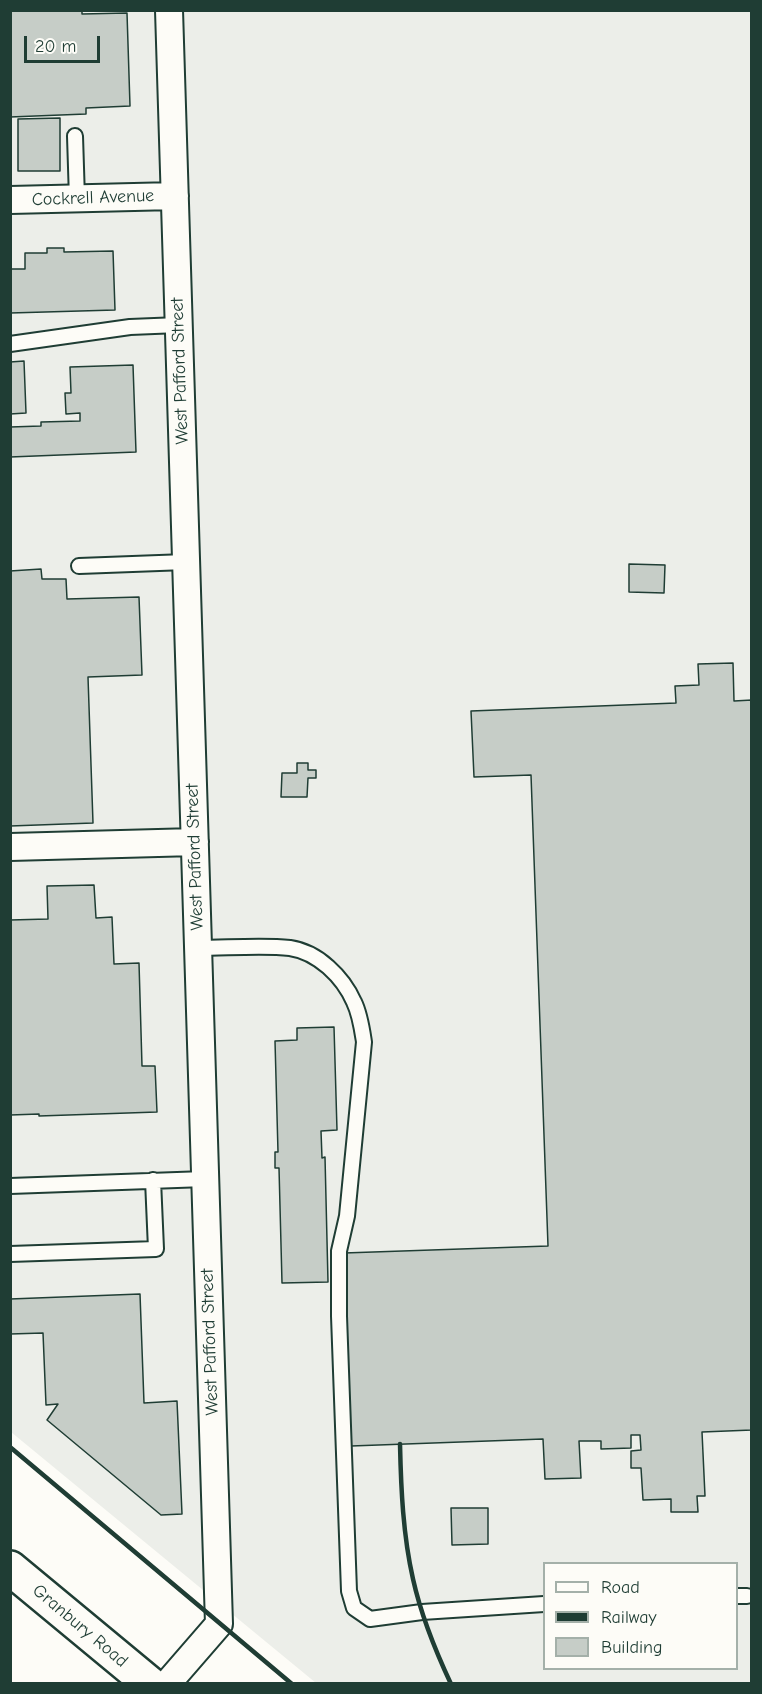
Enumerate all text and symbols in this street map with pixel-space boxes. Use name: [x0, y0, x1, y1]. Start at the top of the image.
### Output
scale bar: [27, 24, 104, 62]
text: 20 m: [35, 36, 76, 57]
street label: Cockrell Avenue: [31, 185, 155, 211]
street label: West Pafford Street: [167, 297, 193, 445]
street label: West Pafford Street: [182, 783, 208, 931]
street label: West Pafford Street: [197, 1268, 223, 1416]
legend: [543, 1562, 738, 1670]
text: Road: [601, 1577, 640, 1598]
street label: Granbury Road: [28, 1580, 132, 1672]
text: Railway: [601, 1607, 657, 1628]
text: Building: [601, 1637, 663, 1658]

